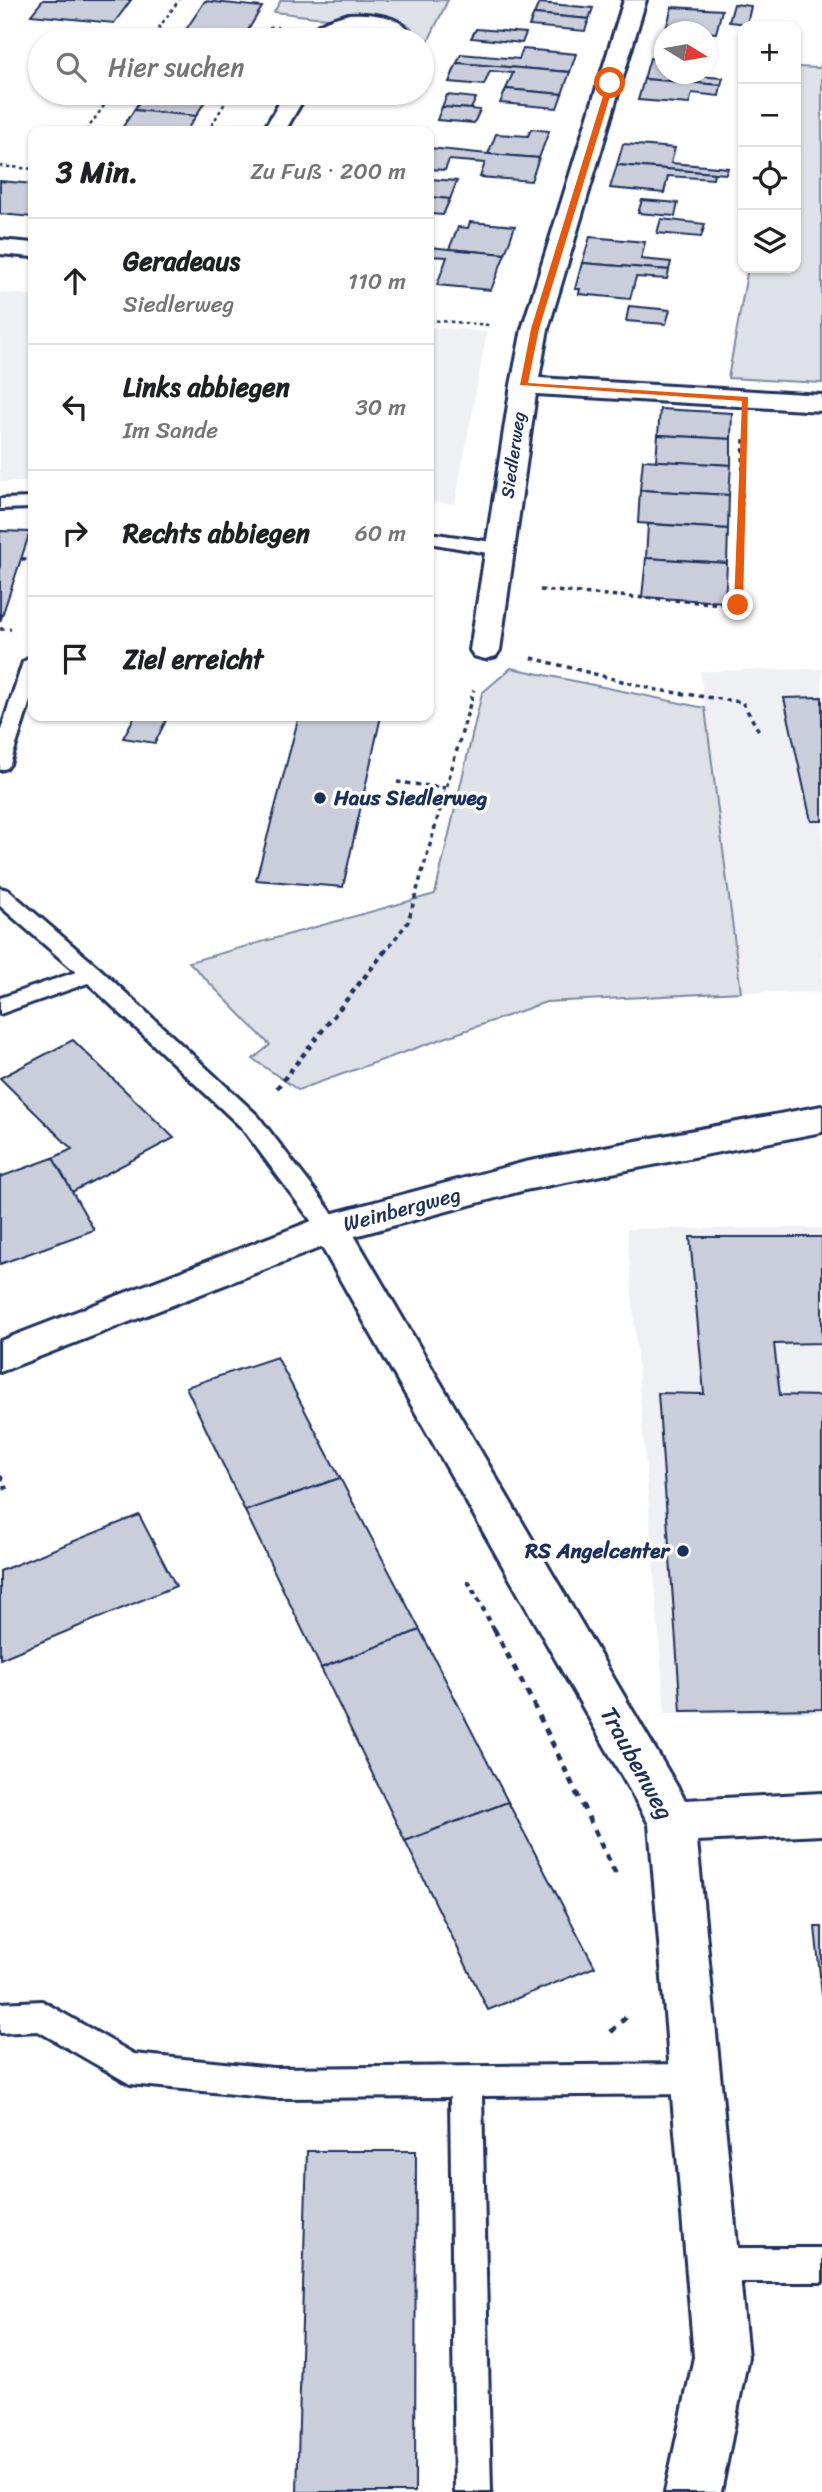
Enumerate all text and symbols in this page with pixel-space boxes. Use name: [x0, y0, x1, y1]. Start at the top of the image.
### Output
north arrow: [654, 21, 717, 84]
map controls: [738, 21, 801, 273]
button: +: [738, 21, 801, 84]
search box: [28, 28, 434, 105]
text: Hier suchen: [108, 44, 244, 90]
icon: search: [52, 48, 90, 86]
route start: [594, 67, 625, 98]
button: −: [738, 84, 801, 147]
text: 3 Min.: [56, 145, 138, 199]
button: locate: [738, 147, 801, 210]
text: Zu Fuß · 200 m: [250, 151, 406, 192]
button: layers: [738, 210, 801, 273]
text: Geradeaus: [123, 238, 240, 284]
text: 110 m: [348, 261, 406, 302]
icon: ahead: [56, 262, 94, 300]
text: Siedlerweg: [123, 284, 234, 325]
text: Links abbiegen: [123, 364, 290, 410]
text: 30 m: [355, 387, 406, 428]
icon: left: [56, 388, 94, 426]
text: Im Sande: [123, 410, 218, 451]
street label: Siedlerweg: [491, 410, 535, 500]
text: Rechts abbiegen: [123, 510, 310, 556]
text: 60 m: [355, 513, 406, 554]
icon: right: [56, 514, 94, 552]
route end: [722, 589, 753, 620]
text: Ziel erreicht: [123, 636, 263, 682]
icon: arrive: [56, 640, 94, 678]
place label: Haus Siedlerweg: [333, 779, 488, 817]
marker: Haus Siedlerweg: [312, 790, 328, 806]
street label: Weinbergweg: [339, 1175, 465, 1243]
place label: RS Angelcenter: [524, 1532, 671, 1570]
marker: RS Angelcenter: [675, 1543, 691, 1559]
street label: Traubenweg: [588, 1698, 686, 1828]

